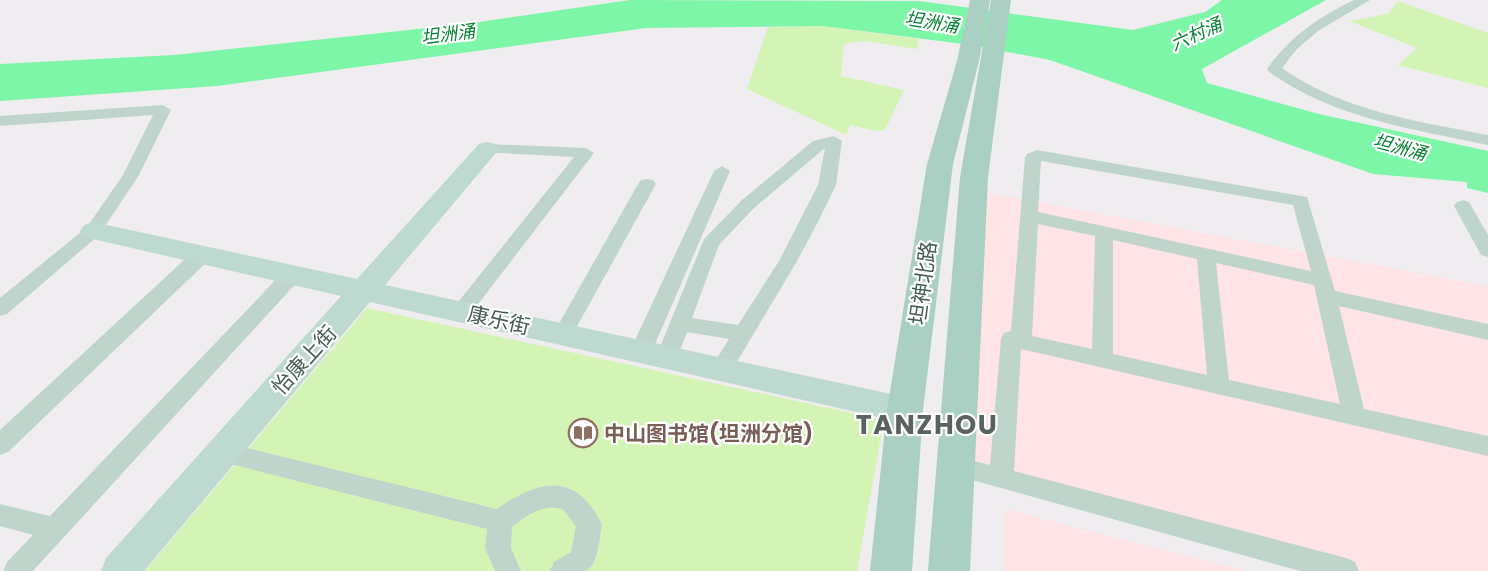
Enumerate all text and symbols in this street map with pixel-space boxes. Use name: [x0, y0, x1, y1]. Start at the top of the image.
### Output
water label: 坦洲涌: [903, 5, 963, 39]
water label: 六村涌: [1166, 11, 1228, 56]
water label: 坦洲涌: [420, 18, 478, 50]
water label: 坦洲涌: [1371, 128, 1431, 167]
street label: 坦神北路: [903, 239, 943, 327]
street label: 康乐街: [465, 299, 533, 341]
street label: 怡康上街: [265, 319, 343, 401]
district label: TANZHOU: [856, 406, 998, 443]
library icon: 中山图书馆(坦洲分馆): [567, 417, 599, 449]
place label: 中山图书馆(坦洲分馆): [604, 419, 813, 448]

